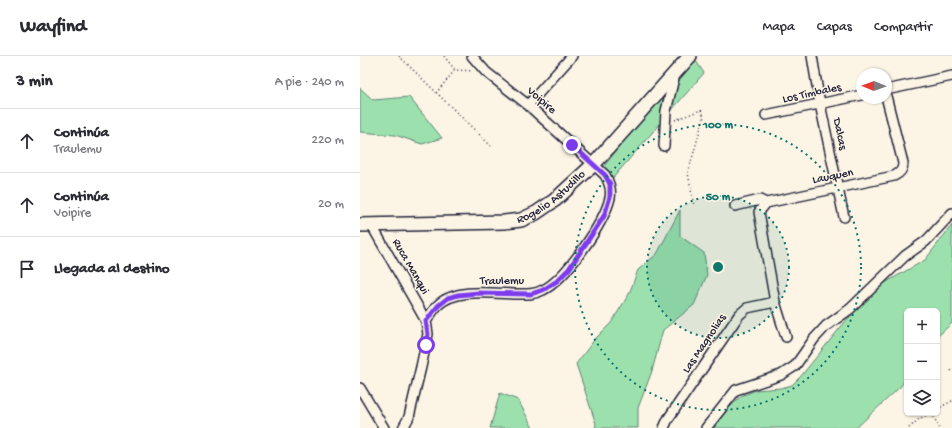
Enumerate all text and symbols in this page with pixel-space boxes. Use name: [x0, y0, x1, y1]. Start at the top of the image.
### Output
text: Wayfind: [20, 16, 86, 39]
text: Mapa: [763, 19, 795, 36]
text: Capas: [817, 19, 852, 36]
text: Compartir: [874, 19, 932, 36]
north arrow: [856, 68, 892, 104]
text: 3 min: [16, 72, 53, 92]
text: A pie · 240 m: [275, 75, 344, 90]
street label: Los Timbales: [781, 81, 843, 107]
street label: Voipire: [523, 84, 559, 118]
street label: Dalcas: [829, 116, 849, 152]
text: 100 m: [702, 119, 733, 133]
text: Continúa: [54, 124, 109, 142]
icon: ahead: [16, 130, 38, 152]
text: 220 m: [312, 133, 344, 148]
route end: [563, 136, 581, 154]
text: Traulemu: [54, 142, 102, 157]
street label: Lauquen: [811, 166, 855, 188]
street label: Rogelio Astudillo: [516, 168, 589, 227]
text: Continúa: [54, 188, 109, 206]
text: 50 m: [706, 191, 731, 205]
icon: ahead: [16, 194, 38, 216]
text: 20 m: [318, 197, 344, 212]
text: Voipire: [54, 206, 91, 221]
street label: Ruca Manqui: [389, 237, 432, 298]
icon: arrive: [16, 258, 38, 280]
text: Llegada al destino: [54, 260, 170, 278]
centre of rings: [711, 260, 725, 274]
street label: Traulemu: [479, 275, 524, 289]
map controls: [904, 308, 940, 416]
button: +: [904, 308, 940, 344]
street label: Las Magnolias: [680, 311, 730, 376]
route start: [417, 336, 435, 354]
button: −: [904, 344, 940, 380]
button: layers: [904, 380, 940, 416]

